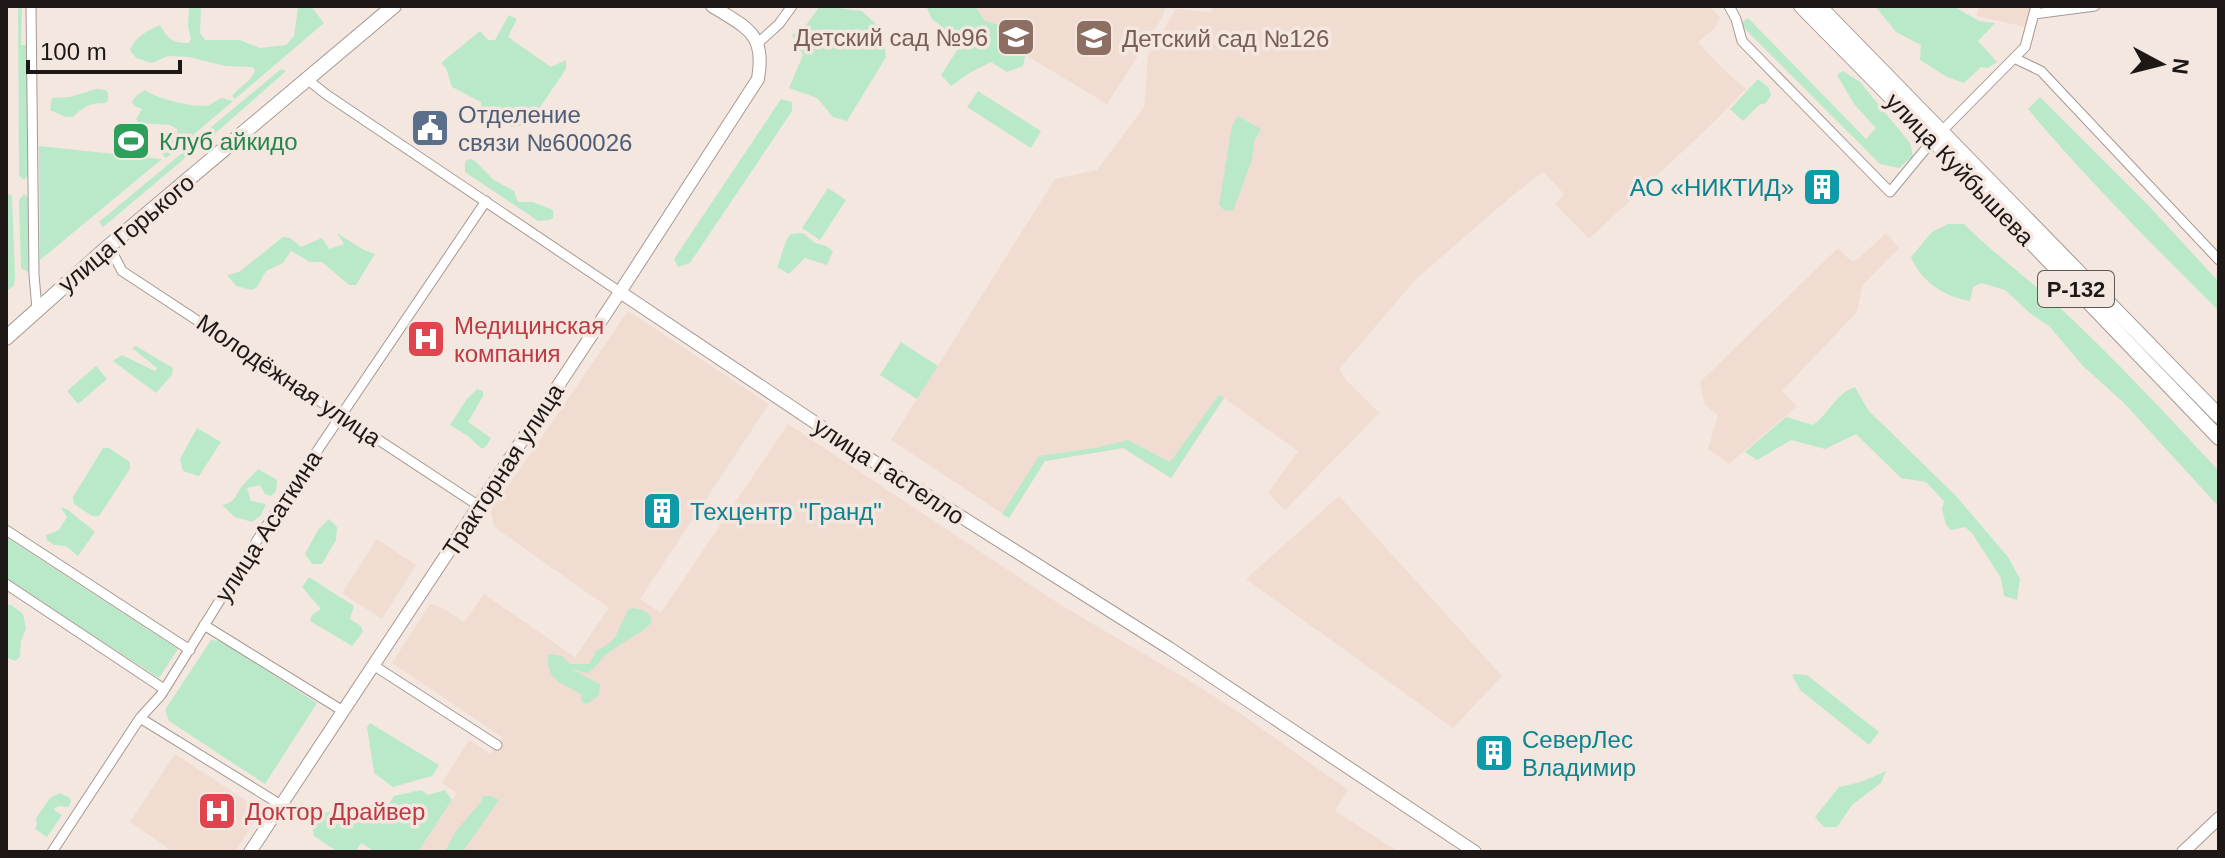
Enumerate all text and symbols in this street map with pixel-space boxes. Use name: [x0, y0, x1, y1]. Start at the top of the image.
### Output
school or university icon: Детский сад №96: [995, 16, 1037, 58]
school or university icon: Детский сад №126: [1073, 17, 1115, 59]
scale bar: [28, 24, 180, 74]
place label: Детский сад №96: [794, 24, 988, 51]
north arrow: [2121, 24, 2201, 104]
place label: Детский сад №126: [1122, 25, 1329, 52]
text: 100 m: [40, 38, 107, 65]
text: N: [2167, 57, 2194, 76]
street label: улица Куйбышева: [1880, 87, 2040, 251]
place label: Отделение связи №600026: [458, 101, 632, 156]
public building icon: Отделение связи №600026: [409, 107, 451, 149]
sports icon: Клуб айкидо: [110, 120, 152, 162]
place label: Клуб айкидо: [159, 128, 298, 155]
building icon: АО «НИКТИД»: [1801, 166, 1843, 208]
street label: улица Горького: [53, 168, 199, 298]
place label: АО «НИКТИД»: [1630, 174, 1794, 201]
road number: Р-132: [2038, 271, 2114, 307]
street label: Молодёжная улица: [192, 308, 387, 452]
place label: Медицинская компания: [454, 312, 604, 367]
hospital icon: Медицинская компания: [405, 318, 447, 360]
street label: Тракторная улица: [437, 378, 569, 561]
street label: улица Гастелло: [808, 412, 970, 530]
street label: улица Асаткина: [209, 445, 327, 607]
building icon: Техцентр "Гранд": [641, 490, 683, 532]
place label: Техцентр "Гранд": [690, 498, 882, 525]
place label: СеверЛес Владимир: [1522, 726, 1636, 781]
building icon: СеверЛес Владимир: [1473, 732, 1515, 774]
hospital icon: Доктор Драйвер: [196, 790, 238, 832]
place label: Доктор Драйвер: [245, 798, 425, 825]

